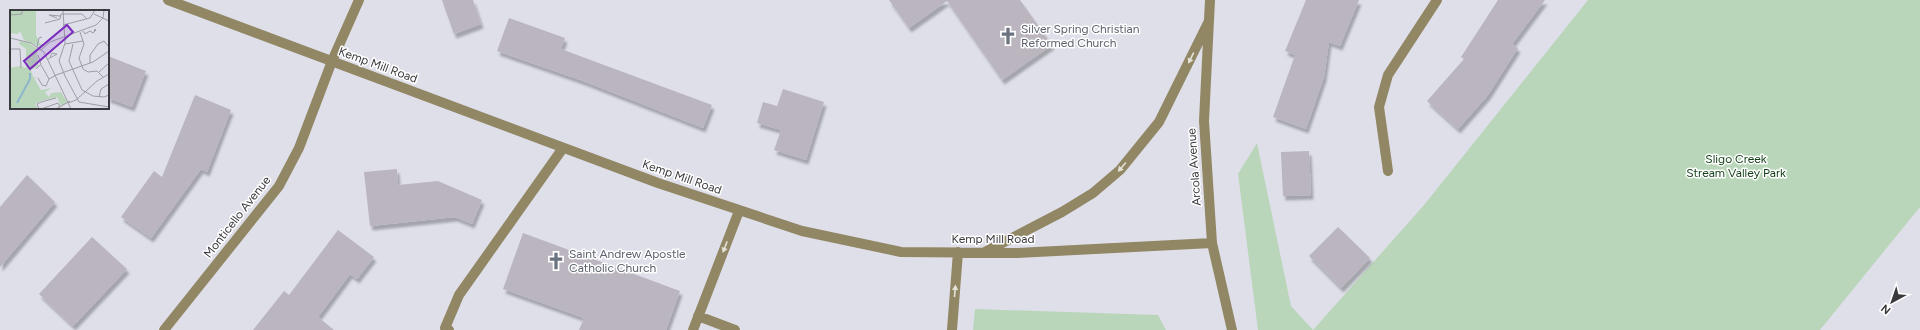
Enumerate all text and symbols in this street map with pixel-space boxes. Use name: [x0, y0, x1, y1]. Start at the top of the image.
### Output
inset map: [10, 10, 109, 109]
place label: Silver Spring Christian Reformed Church: [1021, 22, 1140, 50]
church icon: Silver Spring Christian Reformed Church: [998, 26, 1018, 46]
street label: Kemp Mill Road: [337, 44, 419, 86]
one-way arrow: [1188, 52, 1194, 64]
street label: Arcola Avenue: [1184, 127, 1204, 206]
park label: Sligo Creek Stream Valley Park: [1686, 152, 1786, 180]
street label: Kemp Mill Road: [641, 157, 723, 197]
one-way arrow: [1117, 162, 1127, 172]
street label: Monticello Avenue: [201, 173, 274, 261]
street label: Kemp Mill Road: [952, 232, 1034, 246]
one-way arrow: [722, 241, 728, 253]
place label: Saint Andrew Apostle Catholic Church: [569, 247, 686, 275]
church icon: Saint Andrew Apostle Catholic Church: [546, 251, 566, 271]
north arrow: [1872, 282, 1912, 322]
one-way arrow: [951, 285, 958, 297]
text: N: [1878, 302, 1893, 317]

